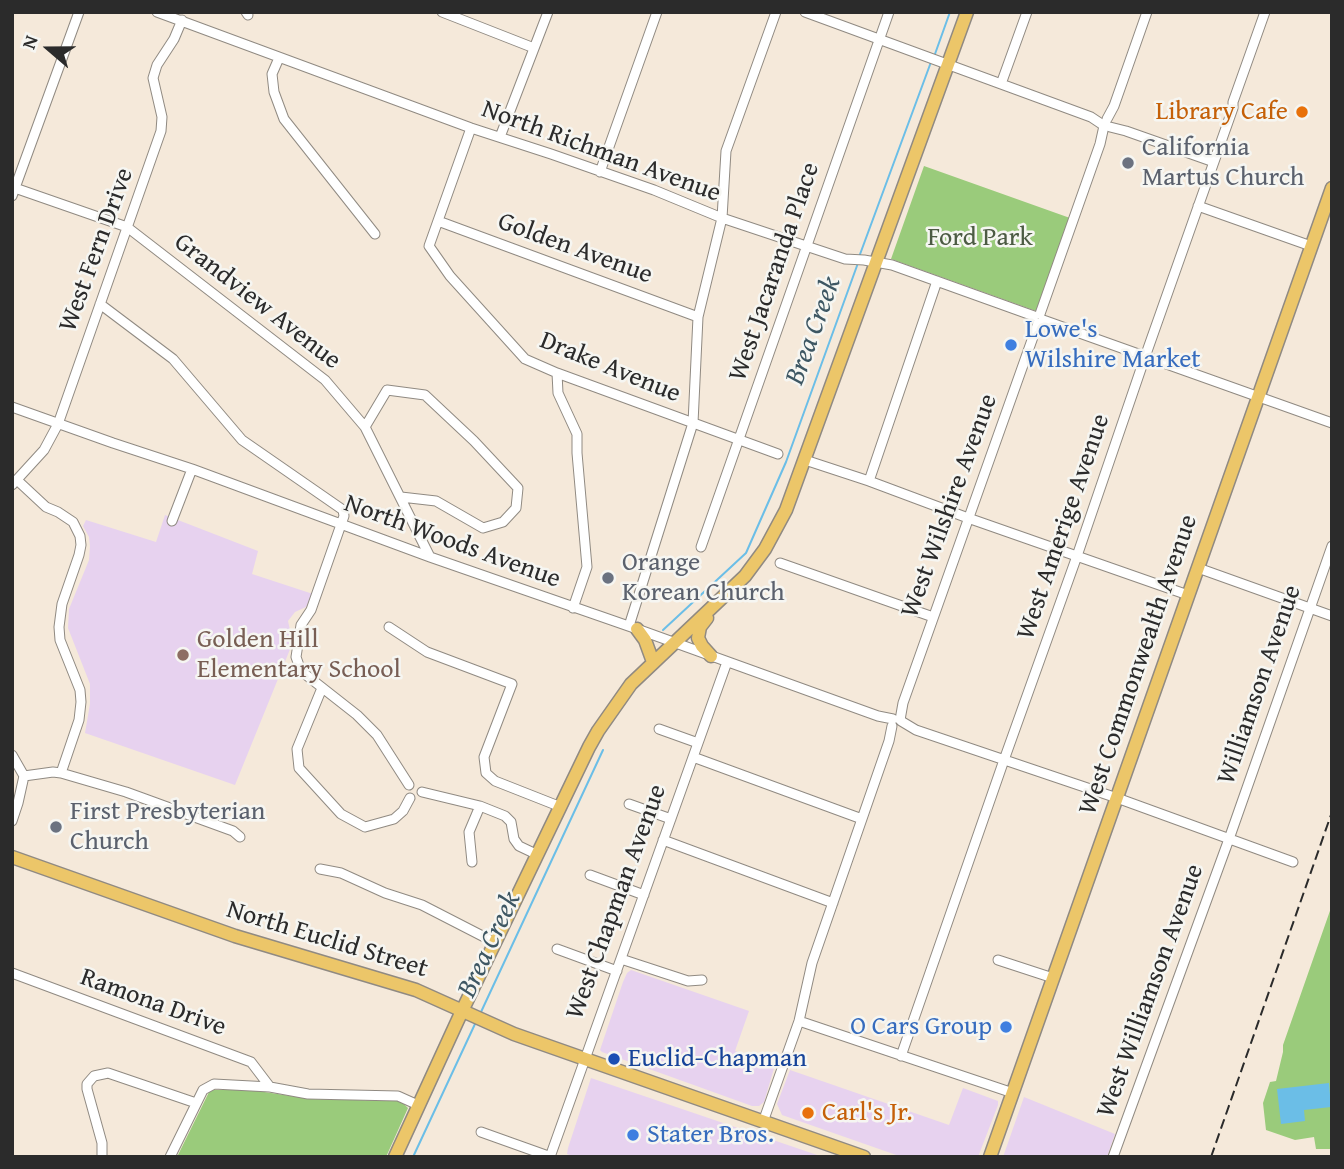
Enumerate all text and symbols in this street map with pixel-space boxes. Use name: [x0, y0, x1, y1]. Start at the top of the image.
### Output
north arrow: [14, 14, 84, 84]
text: N: [14, 31, 45, 53]
street label: North Richman Avenue: [477, 94, 725, 210]
place label: Library Cafe: [1155, 96, 1288, 128]
marker: Library Cafe: [1294, 104, 1310, 120]
place label: California Martus Church: [1142, 132, 1304, 194]
marker: California Martus Church: [1120, 155, 1136, 171]
street label: West Jacaranda Place: [723, 158, 827, 386]
street label: West Fern Drive: [53, 164, 141, 336]
street label: Golden Avenue: [493, 207, 657, 291]
park label: Ford Park: [927, 222, 1033, 254]
street label: Grandview Avenue: [167, 227, 347, 377]
water label: Brea Creek: [779, 272, 849, 390]
place label: Lowe's Wilshire Market: [1025, 314, 1201, 376]
street label: Drake Avenue: [535, 326, 685, 410]
marker: Lowe's Wilshire Market: [1003, 337, 1019, 353]
street label: West Wilshire Avenue: [895, 390, 1005, 622]
street label: West Amerige Avenue: [1011, 410, 1117, 644]
street label: North Woods Avenue: [340, 488, 564, 596]
street label: West Commonwealth Avenue: [1073, 511, 1205, 819]
place label: Orange Korean Church: [622, 547, 785, 608]
marker: Orange Korean Church: [600, 570, 616, 586]
street label: Williamson Avenue: [1211, 581, 1309, 789]
place label: Golden Hill Elementary School: [197, 624, 401, 686]
marker: Golden Hill Elementary School: [175, 647, 191, 663]
street label: West Chapman Avenue: [560, 780, 674, 1024]
place label: First Presbyterian Church: [70, 796, 265, 858]
marker: First Presbyterian Church: [48, 819, 64, 835]
street label: West Williamson Avenue: [1091, 860, 1211, 1122]
water label: Brea Creek: [451, 887, 529, 1003]
street label: North Euclid Street: [223, 895, 431, 985]
street label: Ramona Drive: [76, 962, 230, 1044]
place label: O Cars Group: [850, 1011, 992, 1043]
marker: O Cars Group: [998, 1019, 1014, 1035]
place label: Euclid-Chapman: [628, 1043, 807, 1075]
marker: Euclid-Chapman: [606, 1051, 622, 1067]
place label: Carl's Jr.: [822, 1097, 912, 1129]
marker: Carl's Jr.: [800, 1105, 816, 1121]
place label: Stater Bros.: [647, 1119, 774, 1151]
marker: Stater Bros.: [625, 1127, 641, 1143]

